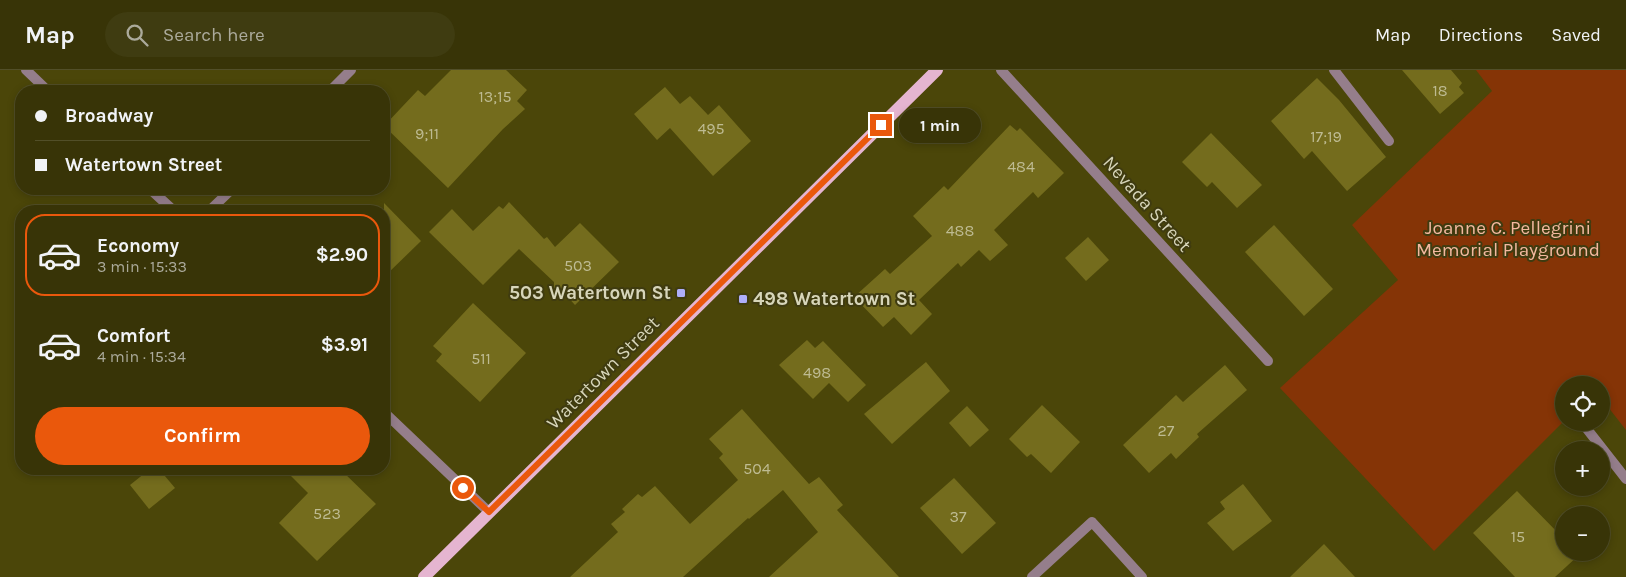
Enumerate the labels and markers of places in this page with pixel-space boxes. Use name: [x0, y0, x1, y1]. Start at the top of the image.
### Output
place label: 503 Watertown St: [509, 282, 671, 304]
marker: 503 Watertown St: [675, 287, 687, 299]
place label: 498 Watertown St: [753, 288, 915, 310]
marker: 498 Watertown St: [737, 293, 749, 305]

